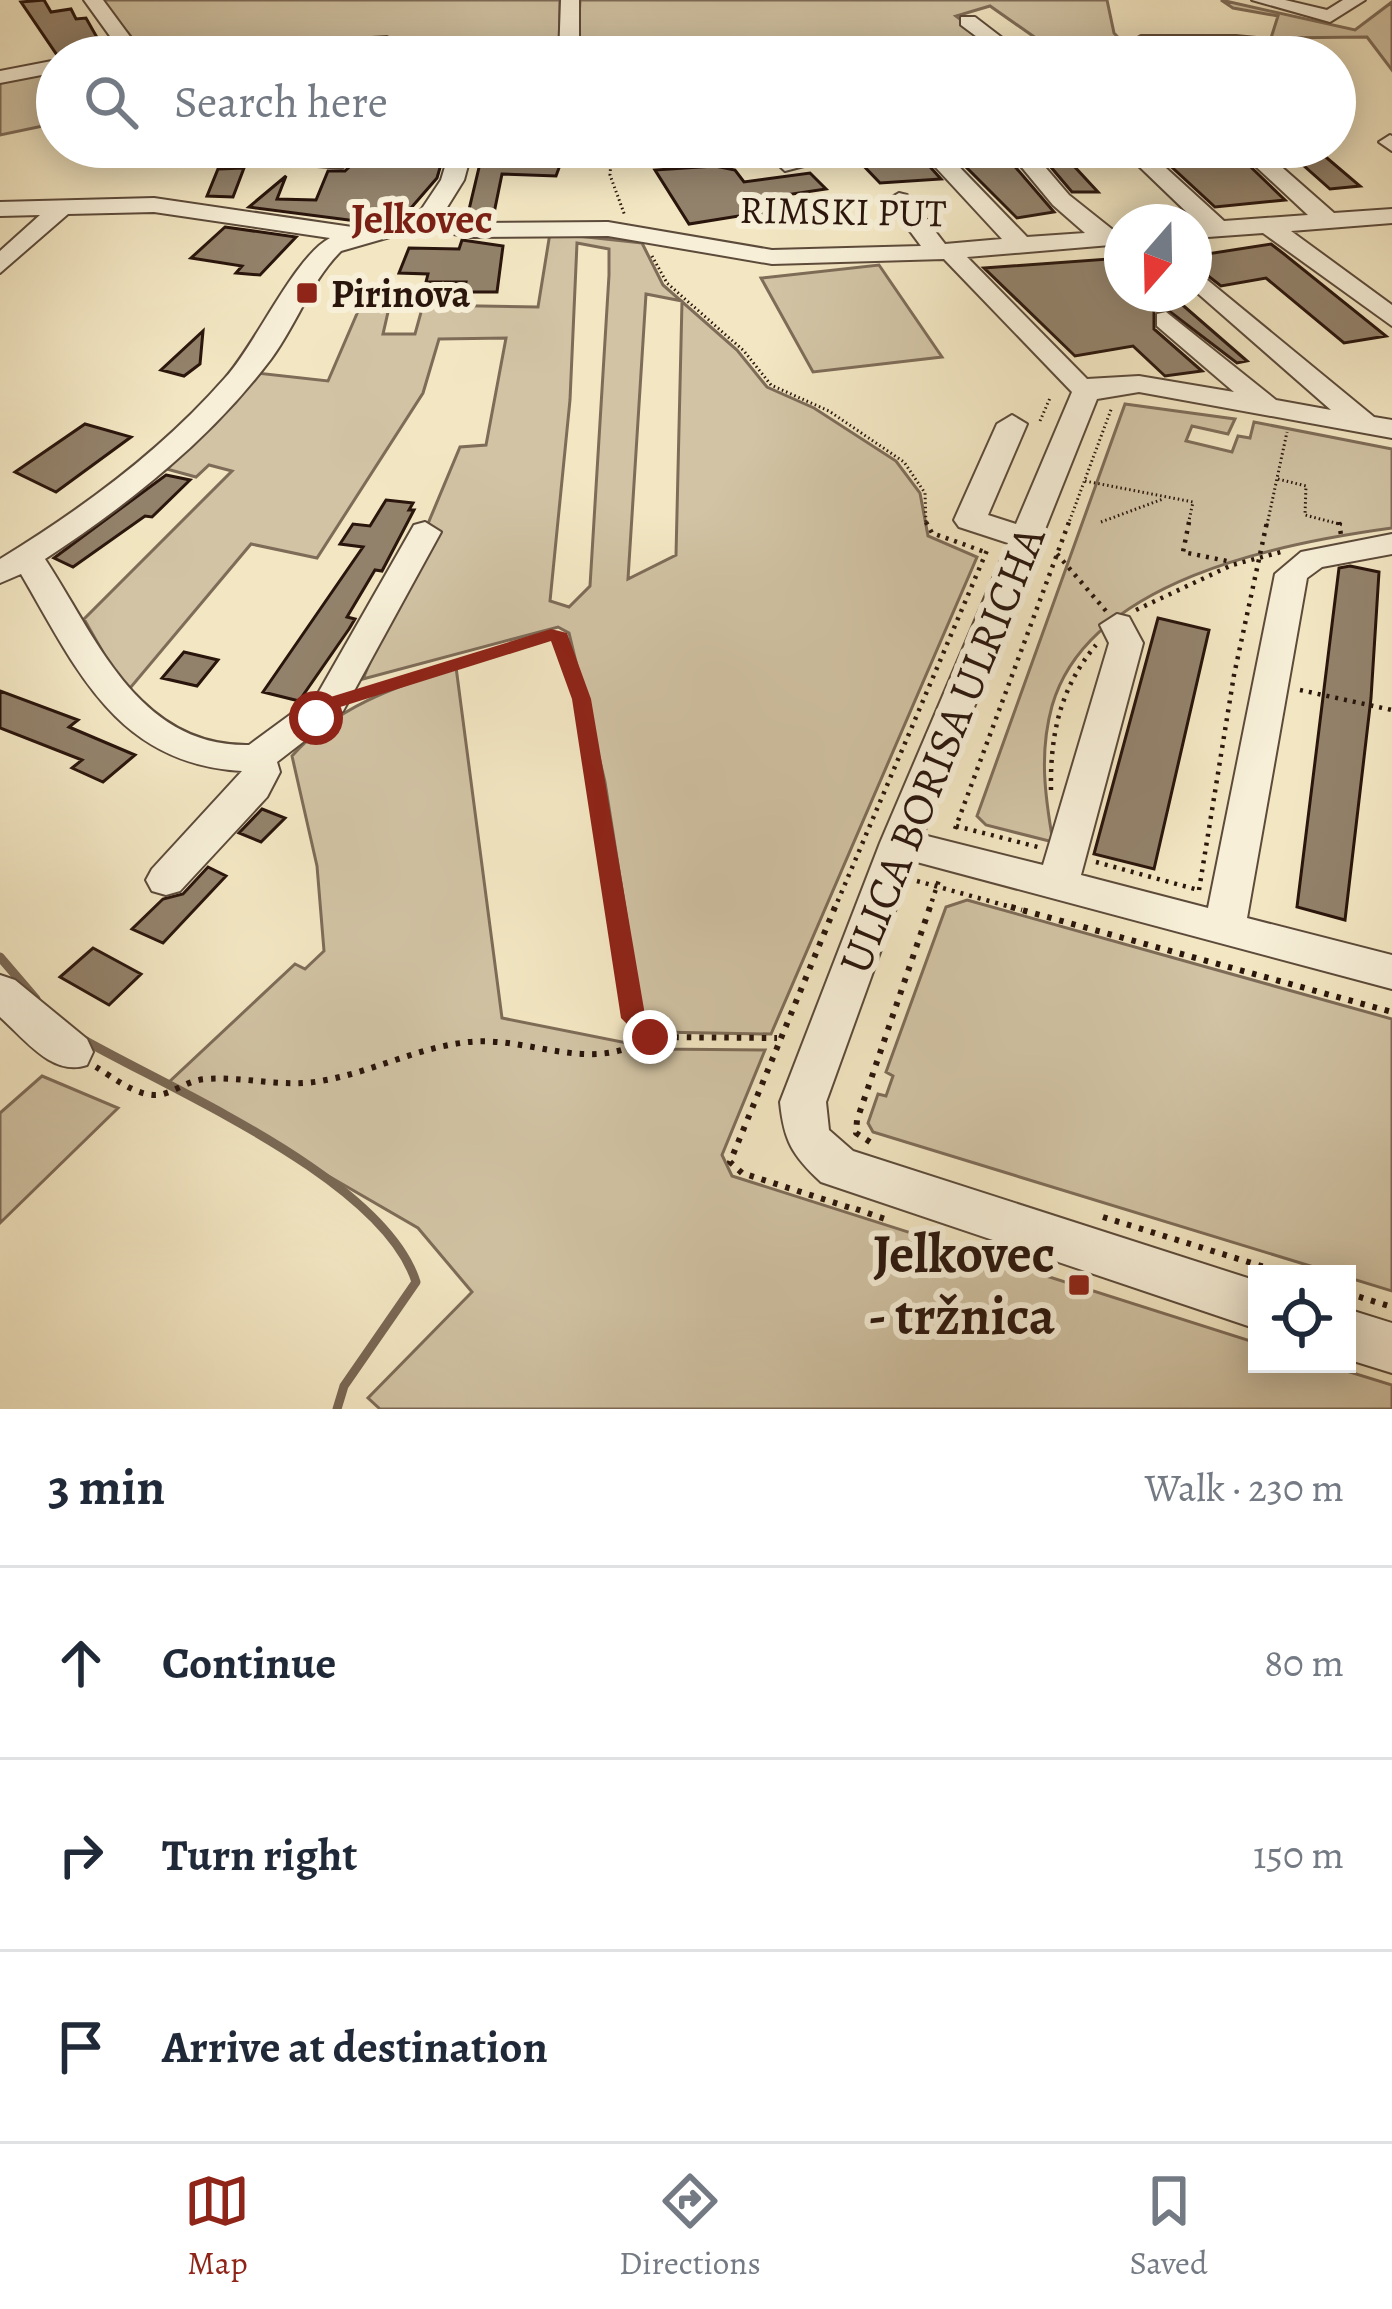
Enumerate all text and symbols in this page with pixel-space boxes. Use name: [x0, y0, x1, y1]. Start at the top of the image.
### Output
search box: [36, 36, 1356, 168]
icon: search: [78, 69, 144, 135]
text: Search here: [174, 71, 388, 133]
street label: RIMSKI PUT: [739, 183, 947, 239]
district label: Jelkovec: [351, 190, 493, 247]
north arrow: [1104, 204, 1212, 312]
place label: Pirinova: [331, 267, 470, 320]
marker: Pirinova: [294, 280, 320, 306]
street label: ULICA BORISA ULRICHA: [824, 517, 1060, 983]
route start: [289, 691, 343, 745]
route end: [623, 1010, 677, 1064]
place label: Jelkovec - tržnica: [868, 1217, 1055, 1353]
map controls: [1248, 1265, 1356, 1373]
button: locate: [1248, 1265, 1356, 1373]
marker: Jelkovec - tržnica: [1066, 1272, 1092, 1298]
text: 3 min: [48, 1452, 165, 1522]
text: Walk · 230 m: [1145, 1461, 1344, 1514]
icon: ahead: [48, 1630, 114, 1696]
text: Continue: [162, 1632, 336, 1694]
text: 80 m: [1264, 1636, 1344, 1689]
icon: right: [48, 1822, 114, 1888]
text: Turn right: [162, 1824, 357, 1886]
text: 150 m: [1253, 1828, 1344, 1881]
icon: arrive: [48, 2014, 114, 2080]
text: Arrive at destination: [162, 2016, 548, 2078]
tab: Map: [184, 2168, 250, 2285]
tab: Directions: [619, 2168, 761, 2285]
tab: Saved: [1129, 2168, 1208, 2285]

